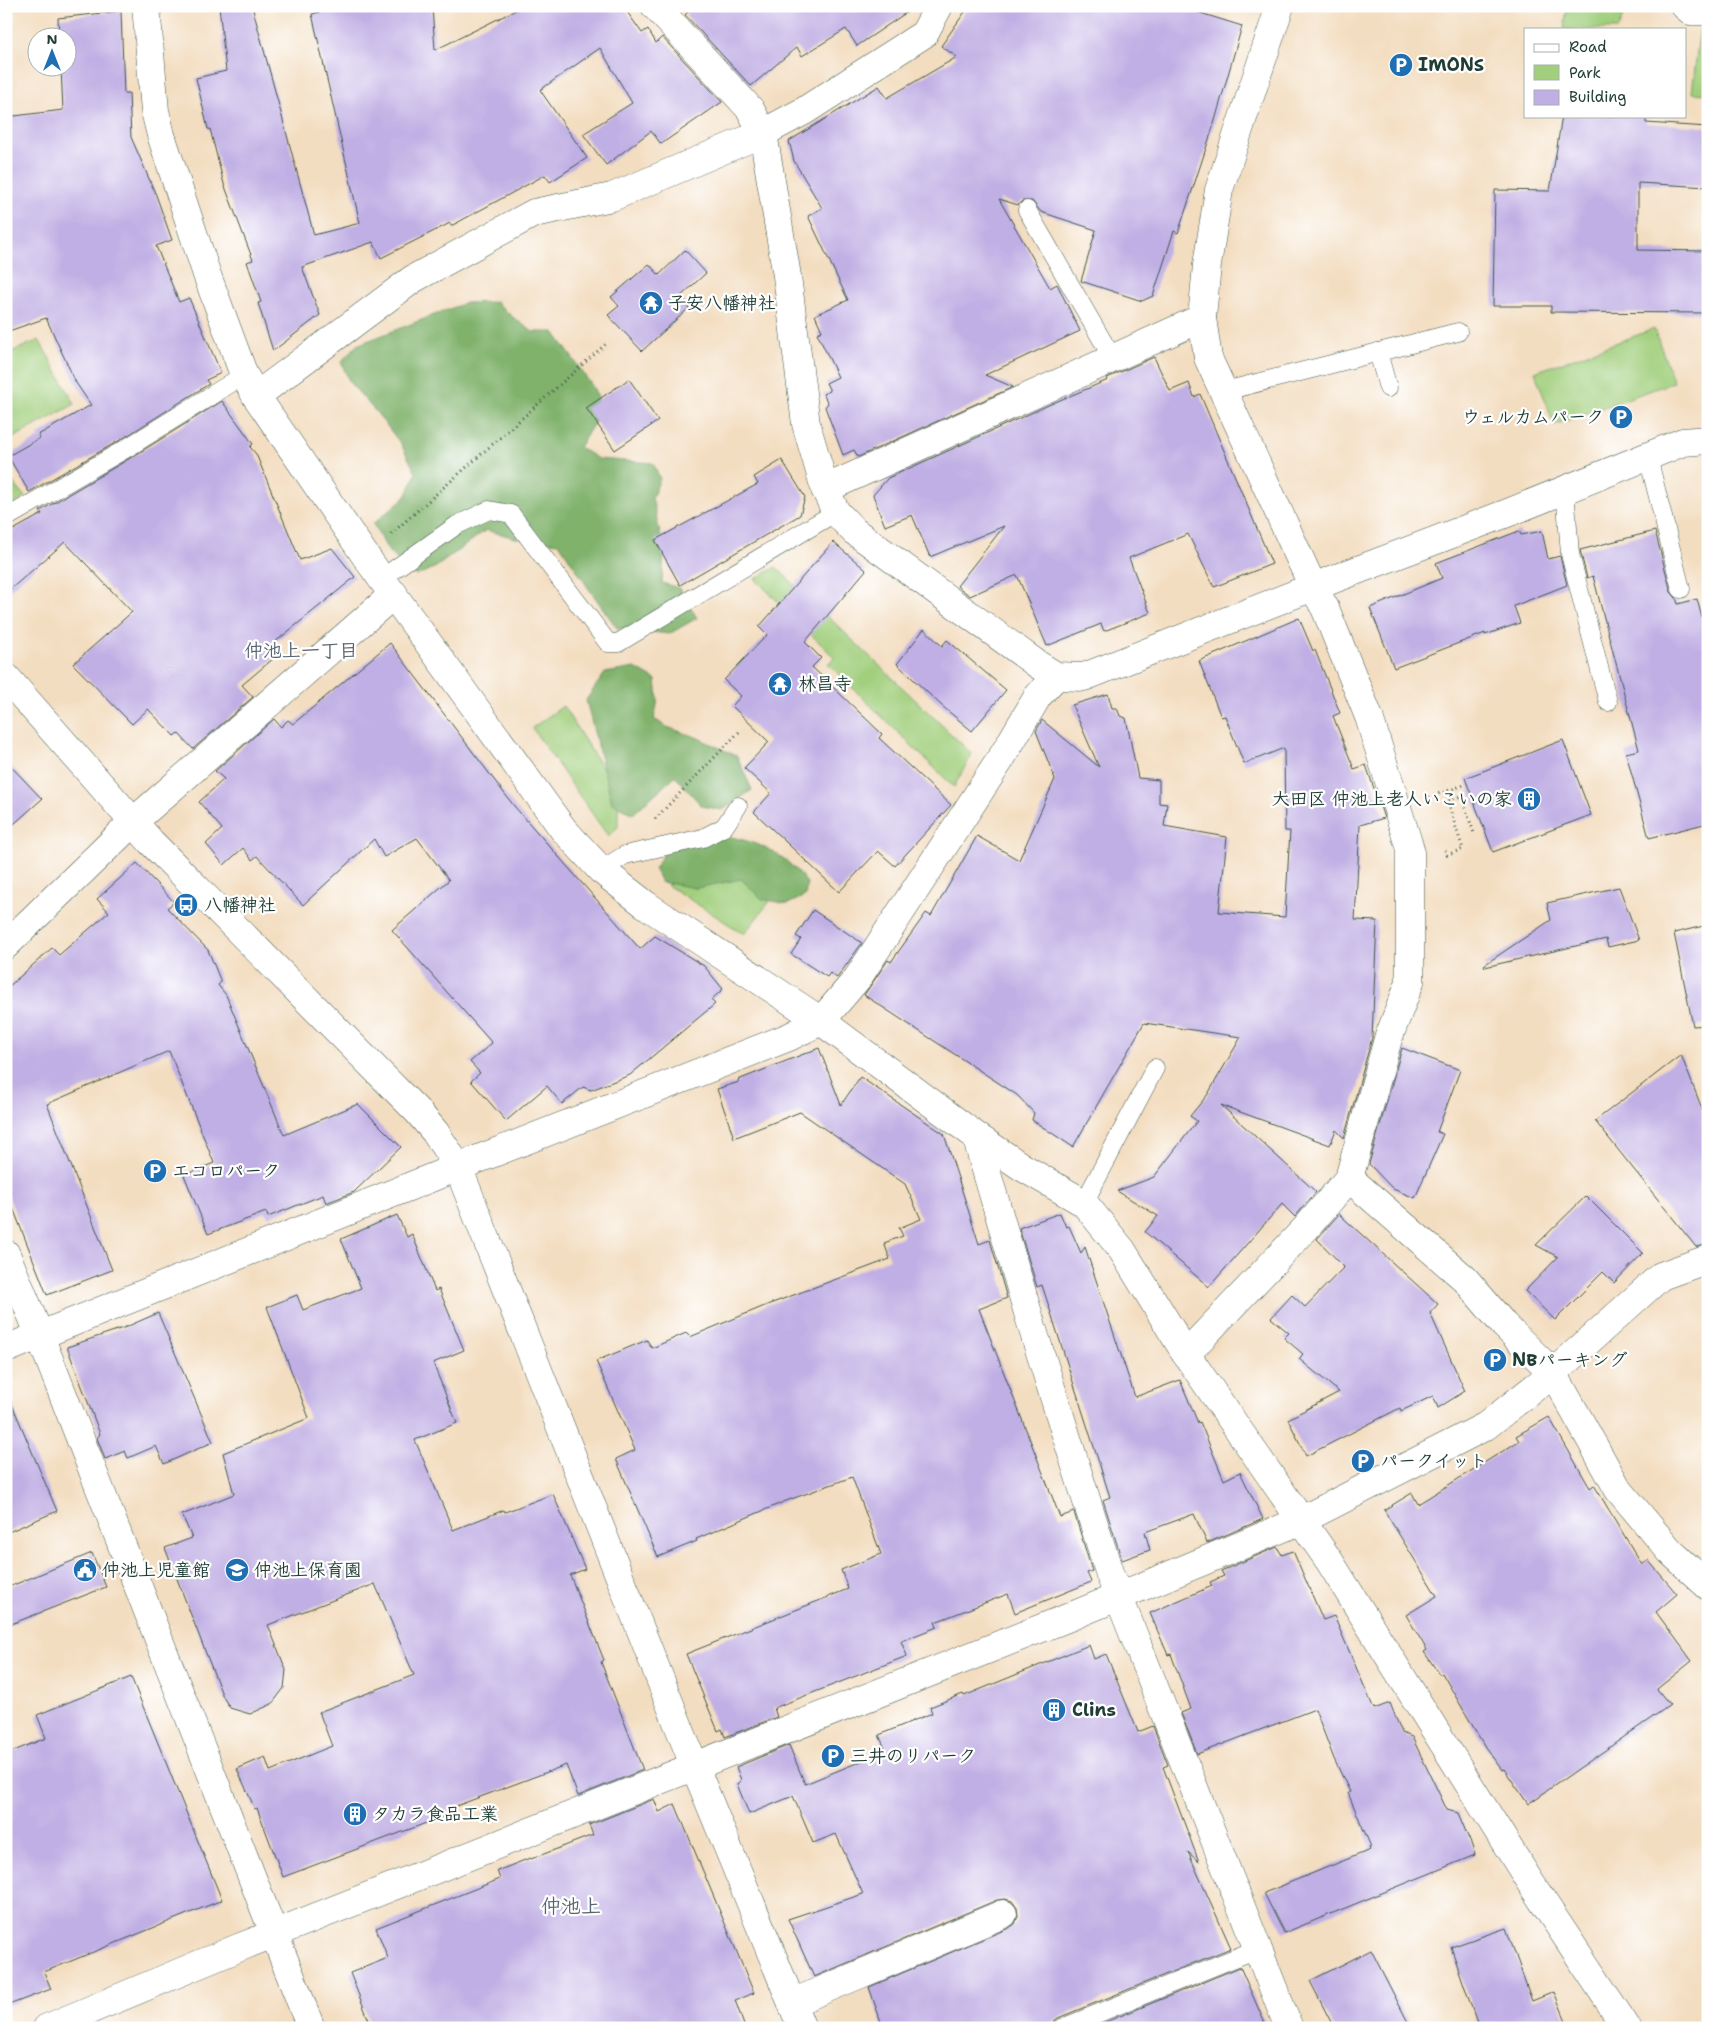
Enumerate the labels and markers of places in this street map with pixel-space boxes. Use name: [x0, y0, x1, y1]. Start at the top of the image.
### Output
parking icon: IMONS: [1388, 52, 1414, 78]
place label: IMONS: [1418, 53, 1484, 77]
temple icon: 子安八幡神社: [638, 290, 664, 316]
place label: 子安八幡神社: [668, 291, 776, 315]
parking icon: ウェルカムパーク: [1608, 404, 1634, 430]
place label: ウェルカムパーク: [1462, 405, 1604, 429]
temple icon: 林昌寺: [767, 671, 793, 697]
place label: 林昌寺: [798, 672, 852, 696]
building icon: 大田区 仲池上老人いこいの家: [1516, 786, 1542, 812]
place label: 大田区 仲池上老人いこいの家: [1272, 787, 1512, 811]
bus stop icon: 八幡神社: [173, 892, 199, 918]
place label: 八幡神社: [204, 893, 276, 917]
parking icon: エコロパーク: [142, 1158, 168, 1184]
place label: エコロパーク: [172, 1159, 280, 1183]
parking icon: NBパーキング: [1482, 1347, 1508, 1373]
place label: NBパーキング: [1512, 1348, 1627, 1372]
parking icon: パークイット: [1350, 1448, 1376, 1474]
place label: パークイット: [1380, 1449, 1487, 1473]
public building icon: 仲池上児童館: [72, 1557, 98, 1583]
school or university icon: 仲池上保育園: [224, 1557, 250, 1583]
place label: 仲池上児童館: [102, 1558, 210, 1582]
place label: 仲池上保育園: [254, 1558, 362, 1582]
building icon: Clins: [1041, 1697, 1067, 1723]
place label: Clins: [1072, 1698, 1116, 1722]
parking icon: 三井のリパーク: [820, 1743, 846, 1769]
place label: 三井のリパーク: [850, 1744, 976, 1768]
building icon: タカラ食品工業: [342, 1801, 368, 1827]
place label: タカラ食品工業: [372, 1802, 498, 1826]

